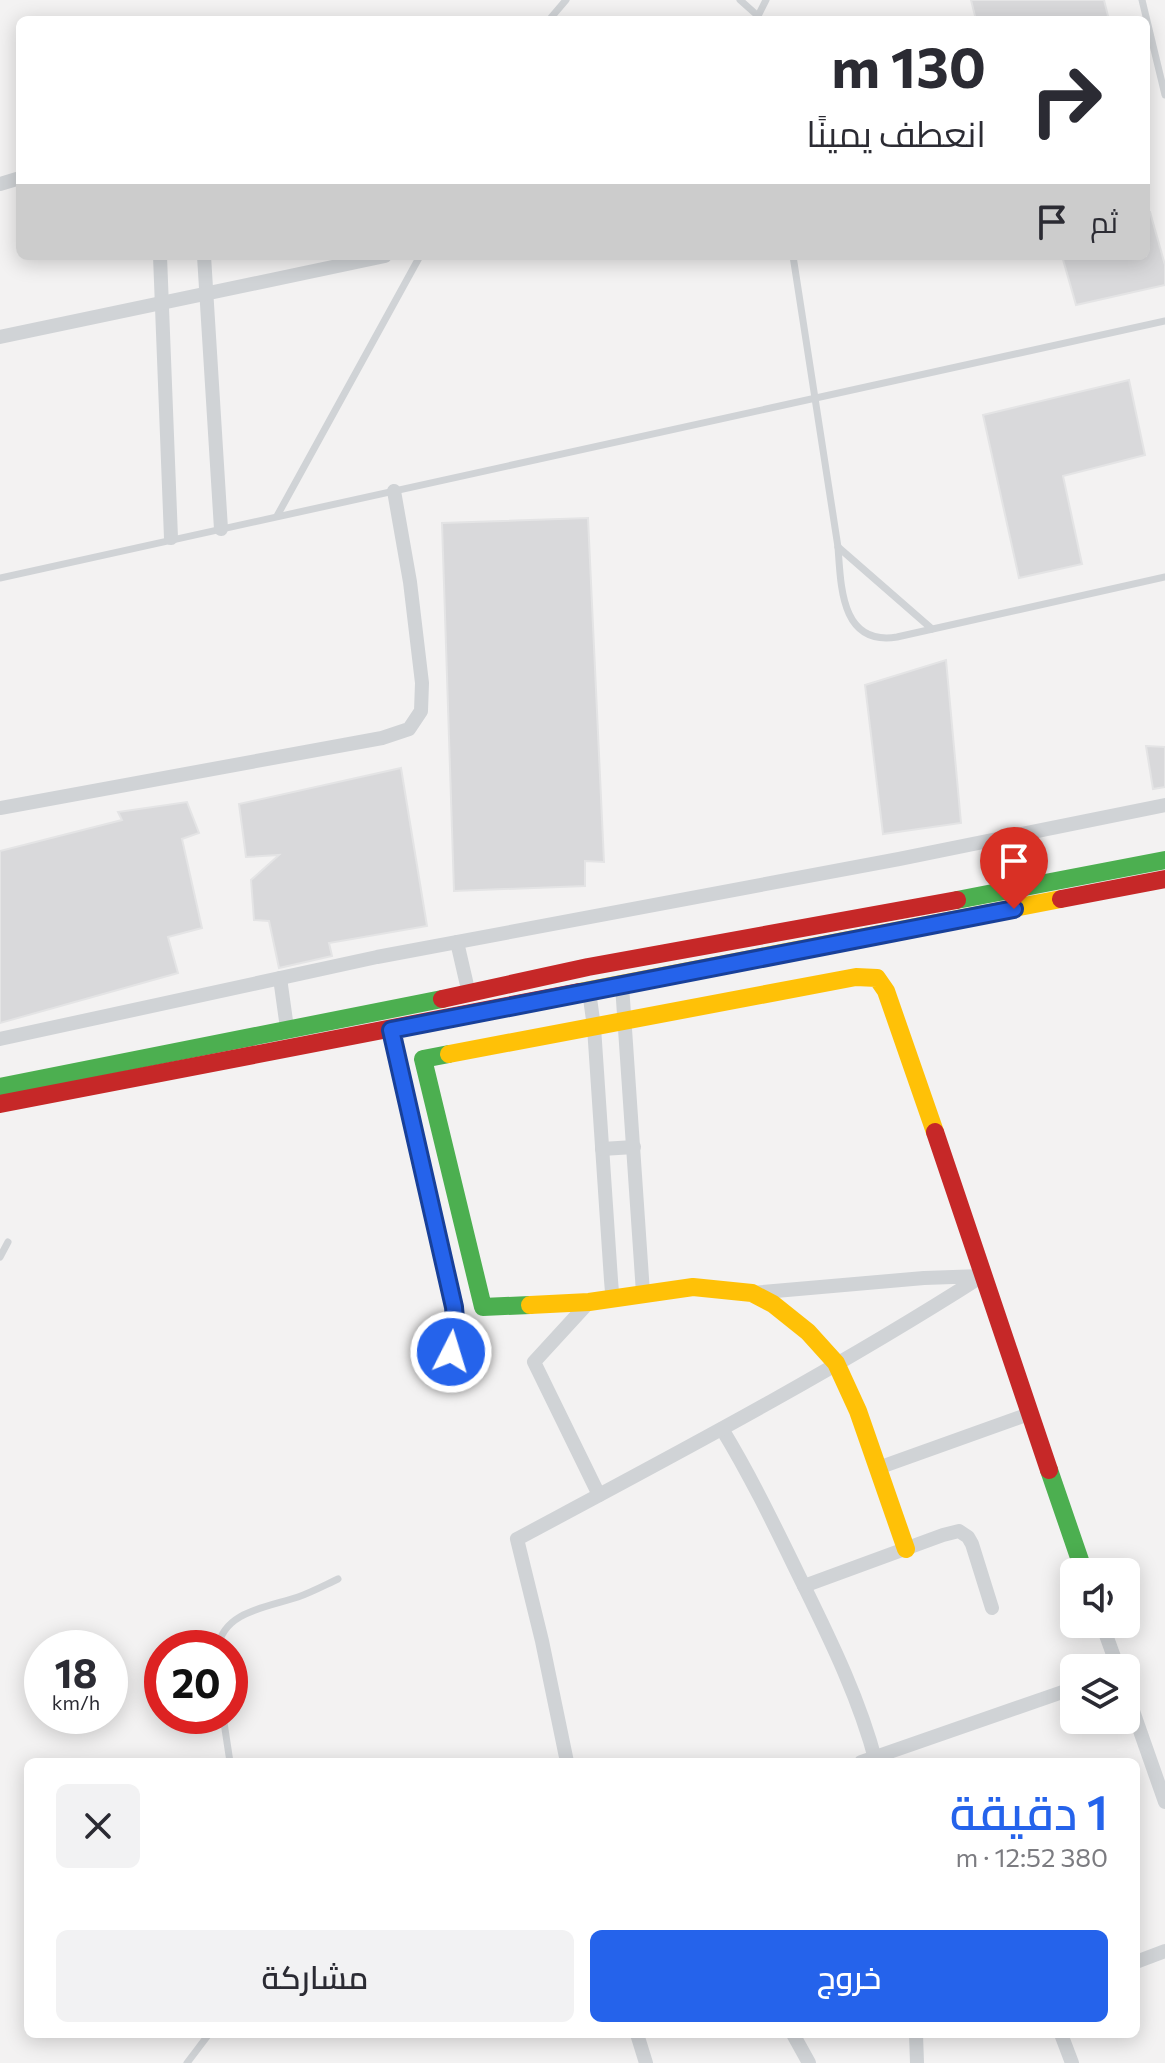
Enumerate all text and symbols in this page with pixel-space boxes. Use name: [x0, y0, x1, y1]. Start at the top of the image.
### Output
text: 130 m: [831, 31, 986, 100]
icon: right: [1014, 48, 1118, 152]
text: انعطف يمينًا: [806, 110, 986, 154]
icon: arrive: [1030, 200, 1074, 244]
text: ثم: [1090, 202, 1118, 239]
pin: [980, 827, 1048, 909]
icon: arrive: [992, 839, 1036, 883]
position arrow: [409, 1310, 493, 1394]
map controls: [1060, 1558, 1140, 1734]
button: sound: [1060, 1558, 1140, 1638]
speed limit sign: 20: [144, 1630, 248, 1734]
text: 18: [55, 1647, 97, 1696]
button: layers: [1060, 1654, 1140, 1734]
text: km/h: [52, 1690, 100, 1714]
text: 1 دقيقة: [950, 1781, 1108, 1840]
button: close: [56, 1784, 140, 1868]
text: 380 m · 12:52: [956, 1841, 1108, 1872]
button: مشاركة: [56, 1930, 574, 2022]
button: خروج: [590, 1930, 1108, 2022]

